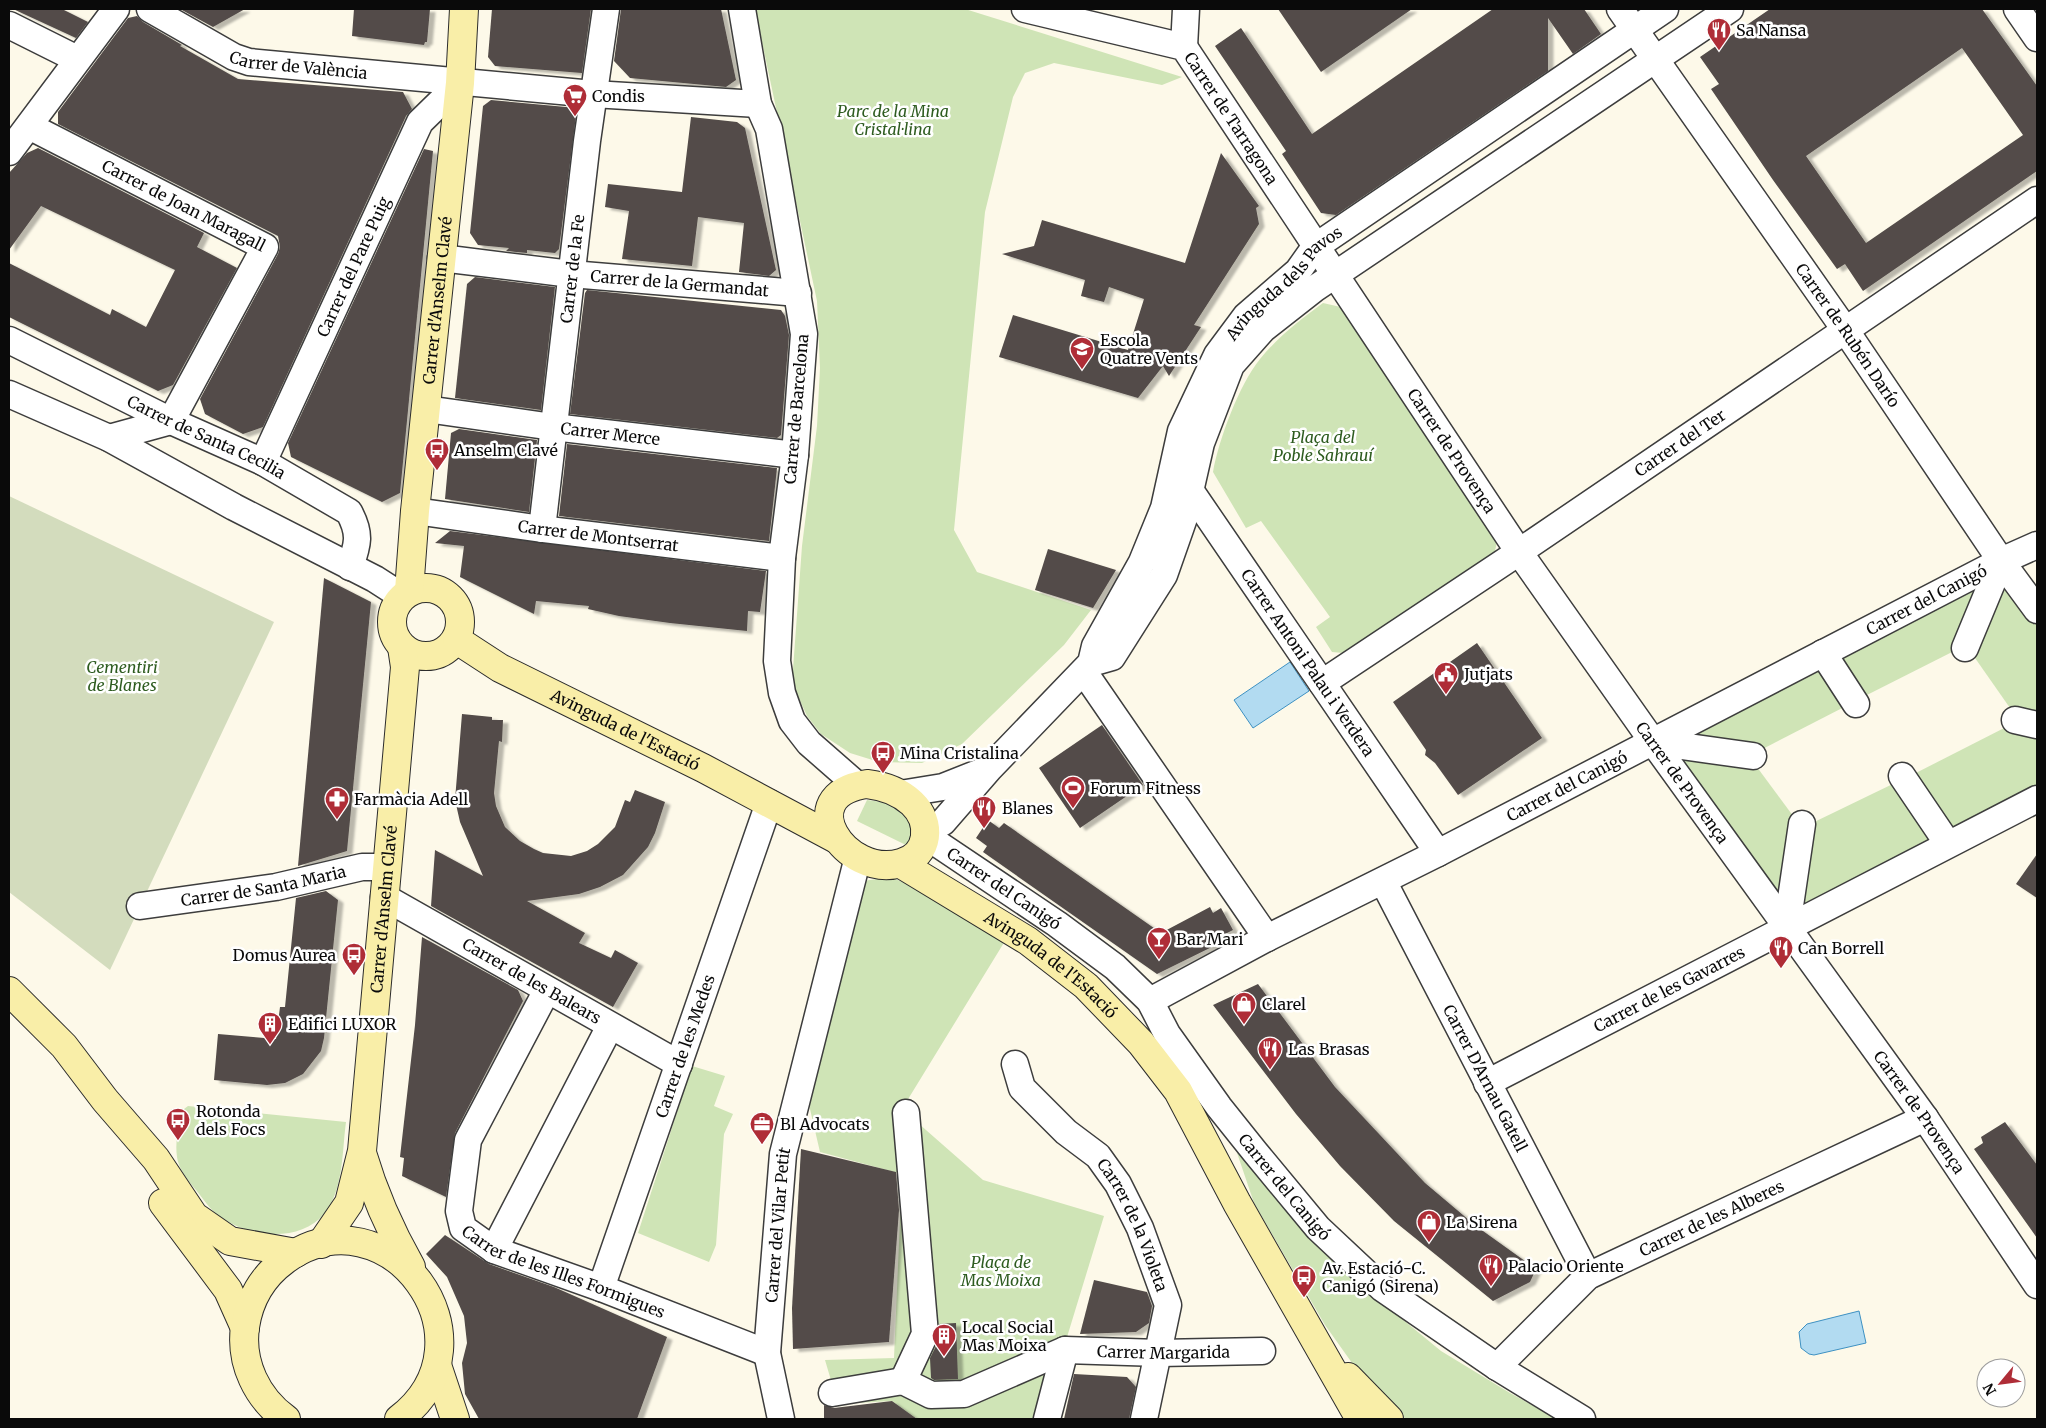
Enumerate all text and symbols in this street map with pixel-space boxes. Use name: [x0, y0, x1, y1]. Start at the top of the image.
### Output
restaurant icon: Sa Nansa: [1706, 17, 1732, 51]
place label: Sa Nansa: [1736, 20, 1807, 40]
street label: Carrer de València: [227, 46, 369, 83]
street label: Carrer de Tarragona: [1180, 48, 1283, 189]
supermarket icon: Condis: [562, 83, 588, 117]
place label: Condis: [592, 86, 645, 106]
park label: Parc de la Mina Cristal·lina: [837, 101, 949, 139]
street label: Carrer de Joan Maragall: [99, 155, 269, 256]
street label: Carrer del Pare Puig: [312, 193, 394, 340]
street label: Carrer de la Fe: [556, 213, 588, 324]
street label: Carrer d'Anselm Clavé: [418, 216, 456, 385]
street label: Avinguda dels Pavos: [1221, 222, 1346, 345]
street label: Carrer de Rubén Darío: [1792, 259, 1904, 411]
street label: Carrer de la Germandat: [590, 266, 770, 301]
place label: Escola Quatre Vents: [1100, 330, 1198, 368]
street label: Carrer de Barcelona: [779, 333, 813, 485]
school or university icon: Escola Quatre Vents: [1069, 336, 1095, 370]
street label: Carrer de Provença: [1403, 385, 1501, 517]
street label: Carrer de Santa Cecilia: [124, 391, 290, 483]
street label: Carrer del Ter: [1630, 405, 1729, 481]
street label: Carrer Merce: [560, 418, 661, 449]
park label: Plaça del Poble Sahrauí: [1273, 427, 1375, 465]
bus stop icon: Anselm Clavé: [424, 437, 450, 471]
place label: Anselm Clavé: [453, 440, 558, 460]
street label: Carrer de Montserrat: [517, 516, 680, 556]
street label: Carrer del Canigó: [1863, 560, 1990, 639]
street label: Carrer Antoni Palau i Verdera: [1237, 565, 1379, 760]
park label: Cementiri de Blanes: [86, 657, 158, 695]
public building icon: Jutjats: [1433, 661, 1459, 695]
place label: Jutjats: [1463, 664, 1513, 684]
street label: Avinguda de l'Estació: [547, 684, 703, 775]
street label: Carrer de Provença: [1632, 718, 1733, 848]
bus stop icon: Mina Cristalina: [870, 740, 896, 774]
place label: Mina Cristalina: [900, 743, 1019, 763]
street label: Carrer del Canigó: [1503, 747, 1631, 826]
sports icon: Forum Fitness: [1060, 775, 1086, 809]
place label: Forum Fitness: [1090, 778, 1201, 798]
pharmacy icon: Farmàcia Adell: [324, 786, 350, 820]
place label: Farmàcia Adell: [354, 789, 468, 809]
restaurant icon: Blanes: [971, 795, 997, 829]
place label: Blanes: [1002, 798, 1053, 818]
street label: Carrer d'Anselm Clavé: [366, 824, 401, 994]
street label: Carrer del Canigó: [943, 843, 1065, 934]
street label: Carrer de Santa Maria: [179, 861, 348, 910]
street label: Avinguda de l'Estació: [980, 906, 1122, 1022]
bar icon: Bar Mari: [1146, 926, 1172, 960]
place label: Bar Mari: [1176, 929, 1244, 949]
street label: Carrer de les Balears: [459, 934, 605, 1028]
restaurant icon: Can Borrell: [1768, 935, 1794, 969]
place label: Can Borrell: [1798, 938, 1884, 958]
bus stop icon: Domus Aurea: [341, 942, 367, 976]
street label: Carrer de les Gavarres: [1590, 942, 1748, 1036]
place label: Domus Aurea: [233, 945, 336, 965]
street label: Carrer de les Medes: [651, 972, 719, 1120]
shop icon: Clarel: [1231, 991, 1257, 1025]
place label: Clarel: [1262, 994, 1306, 1014]
street label: Carrer D'Arnau Gatell: [1439, 1001, 1532, 1155]
building icon: Edifici LUXOR: [257, 1011, 283, 1045]
place label: Edifici LUXOR: [288, 1014, 397, 1034]
restaurant icon: Las Brasas: [1257, 1036, 1283, 1070]
place label: Las Brasas: [1288, 1039, 1370, 1059]
street label: Carrer de Provença: [1870, 1047, 1970, 1178]
place label: Rotonda dels Focs: [196, 1101, 266, 1139]
bus stop icon: Rotonda dels Focs: [165, 1107, 191, 1141]
office icon: Bl Advocats: [749, 1111, 775, 1145]
place label: Bl Advocats: [780, 1114, 870, 1134]
street label: Carrer del Canigó: [1234, 1130, 1335, 1245]
street label: Carrer del Vilar Petit: [761, 1144, 795, 1303]
street label: Carrer de la Violeta: [1093, 1154, 1172, 1294]
street label: Carrer de les Alberes: [1636, 1176, 1787, 1261]
shop icon: La Sirena: [1416, 1209, 1442, 1243]
place label: La Sirena: [1446, 1212, 1518, 1232]
street label: Carrer de les Illes Formigues: [458, 1221, 668, 1322]
park label: Plaça de Mas Moixa: [960, 1252, 1041, 1290]
restaurant icon: Palacio Oriente: [1478, 1253, 1504, 1287]
place label: Palacio Oriente: [1508, 1256, 1624, 1276]
place label: Av. Estació-C. Canigó (Sirena): [1321, 1258, 1439, 1296]
bus stop icon: Av. Estació-C. Canigó (Sirena): [1291, 1264, 1317, 1298]
place label: Local Social Mas Moixa: [962, 1317, 1054, 1355]
building icon: Local Social Mas Moixa: [931, 1323, 957, 1357]
street label: Carrer Margarida: [1097, 1341, 1230, 1363]
north arrow: [1976, 1358, 2026, 1408]
text: N: [1979, 1380, 2000, 1399]

